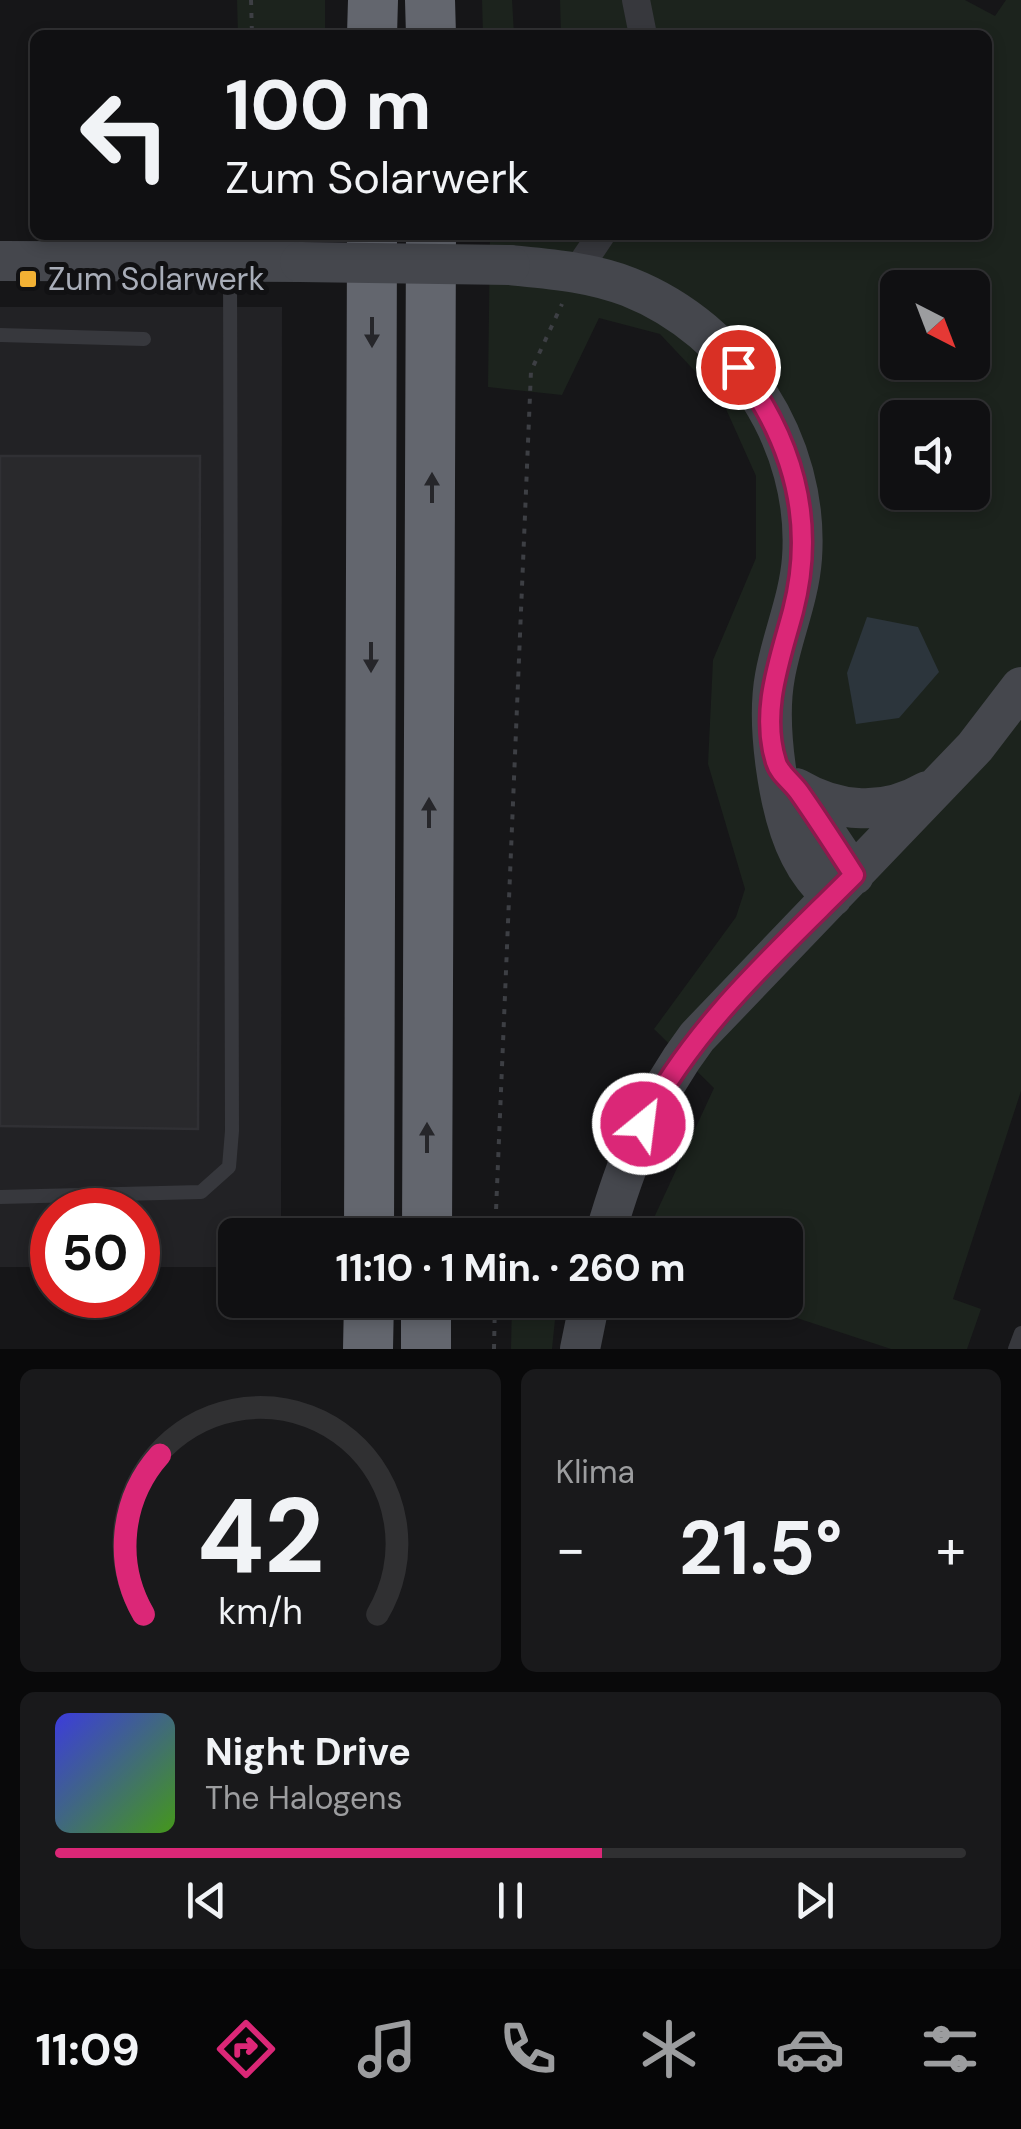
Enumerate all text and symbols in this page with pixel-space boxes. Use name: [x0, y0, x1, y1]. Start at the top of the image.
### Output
text: 100 m: [225, 60, 431, 151]
icon: left: [60, 70, 190, 200]
text: Zum Solarwerk: [225, 148, 530, 207]
place label: Zum Solarwerk: [48, 258, 265, 300]
marker: Zum Solarwerk: [17, 268, 39, 290]
north arrow: [880, 270, 990, 380]
map controls: [880, 270, 990, 510]
one-way arrow: [364, 317, 380, 349]
pin: [696, 325, 781, 410]
icon: arrive: [711, 340, 766, 395]
button: sound: [880, 400, 990, 510]
one-way arrow: [424, 471, 440, 503]
one-way arrow: [363, 642, 379, 674]
one-way arrow: [422, 796, 438, 828]
position arrow: [591, 1072, 695, 1176]
one-way arrow: [419, 1121, 435, 1153]
speed limit sign: 50: [30, 1188, 160, 1318]
text: 11:10 · 1 Min. · 260 m: [335, 1243, 686, 1293]
text: Klima: [556, 1451, 635, 1493]
text: 42: [196, 1469, 324, 1604]
text: 21.5°: [679, 1500, 842, 1597]
text: −: [556, 1513, 586, 1585]
text: +: [936, 1513, 966, 1585]
text: km/h: [218, 1589, 302, 1635]
text: Night Drive: [205, 1727, 411, 1777]
text: The Halogens: [205, 1777, 403, 1819]
icon: previous: [179, 1873, 234, 1928]
icon: pause: [483, 1873, 538, 1928]
icon: next: [787, 1873, 842, 1928]
icon: directions: [211, 2014, 281, 2084]
icon: music: [352, 2014, 422, 2084]
icon: phone: [493, 2014, 563, 2084]
icon: climate: [634, 2014, 704, 2084]
icon: car: [775, 2014, 845, 2084]
icon: filters: [915, 2014, 985, 2084]
text: 11:09: [35, 2020, 140, 2079]

